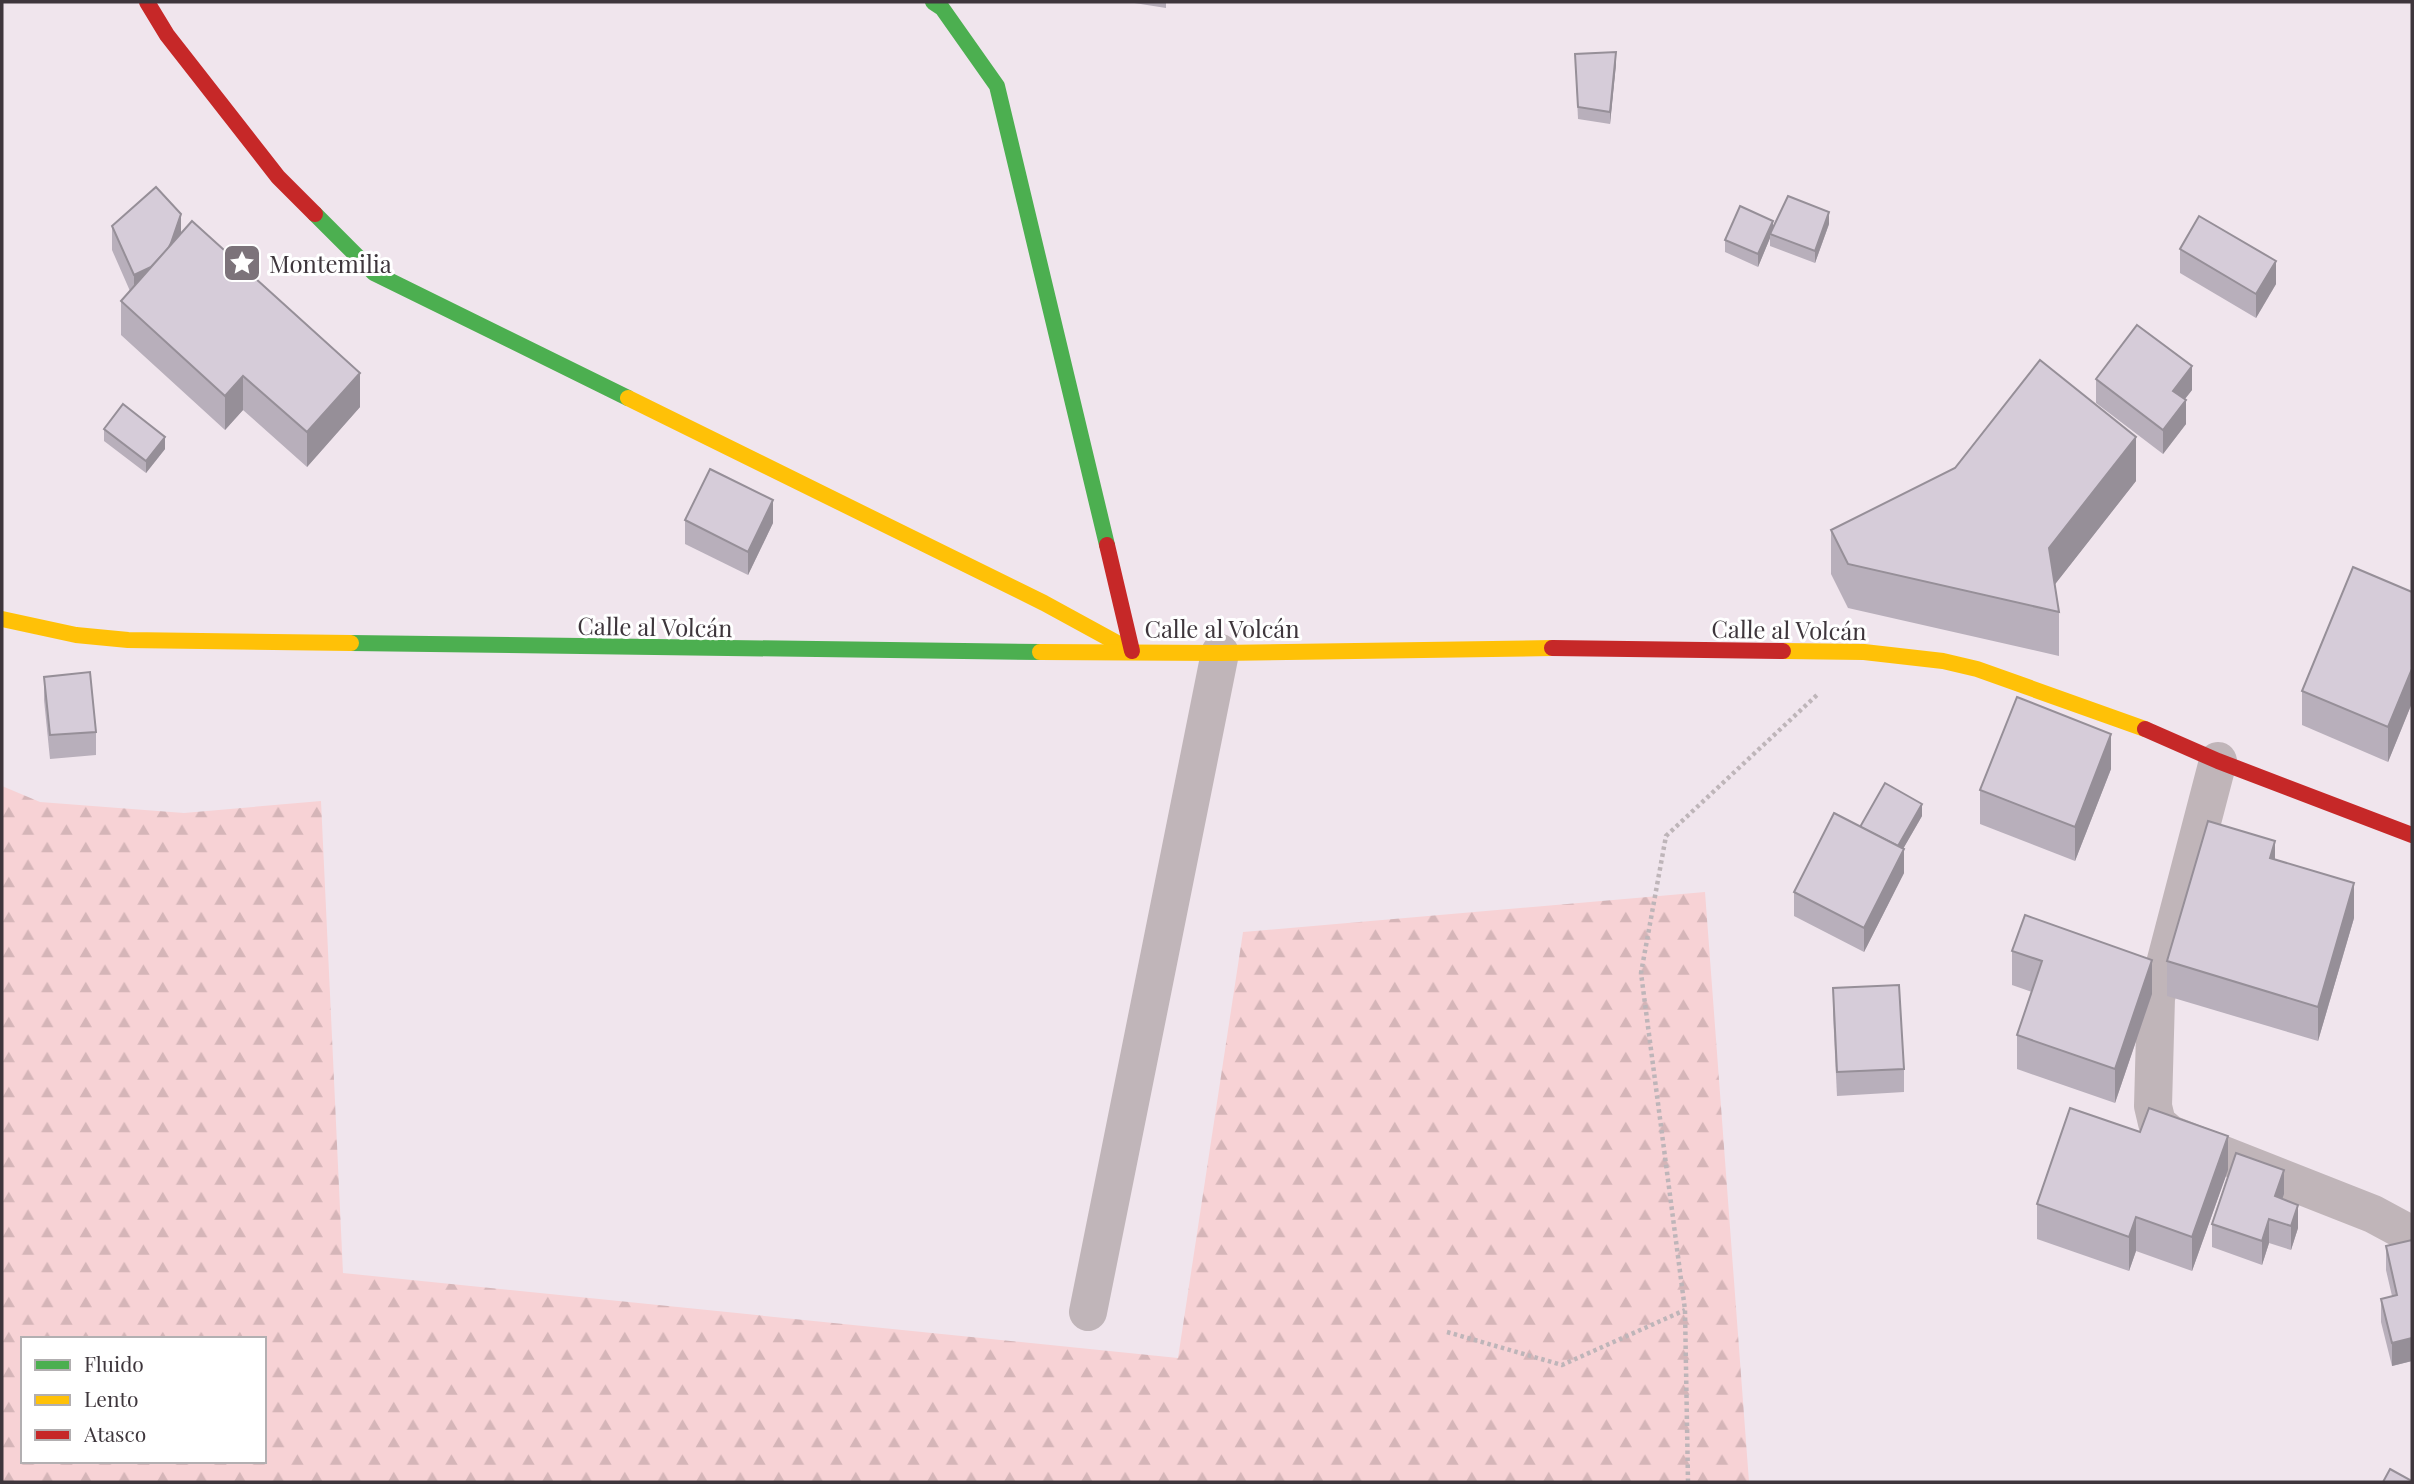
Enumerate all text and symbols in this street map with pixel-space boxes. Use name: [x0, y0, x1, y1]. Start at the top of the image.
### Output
place icon: Montemilia: [221, 242, 263, 284]
place label: Montemilia: [269, 247, 392, 279]
street label: Calle al Volcán: [577, 609, 733, 643]
street label: Calle al Volcán: [1144, 612, 1300, 644]
street label: Calle al Volcán: [1711, 612, 1867, 646]
legend: [21, 1337, 266, 1463]
text: Fluido: [84, 1349, 144, 1377]
text: Lento: [84, 1384, 138, 1412]
text: Atasco: [83, 1419, 146, 1447]

